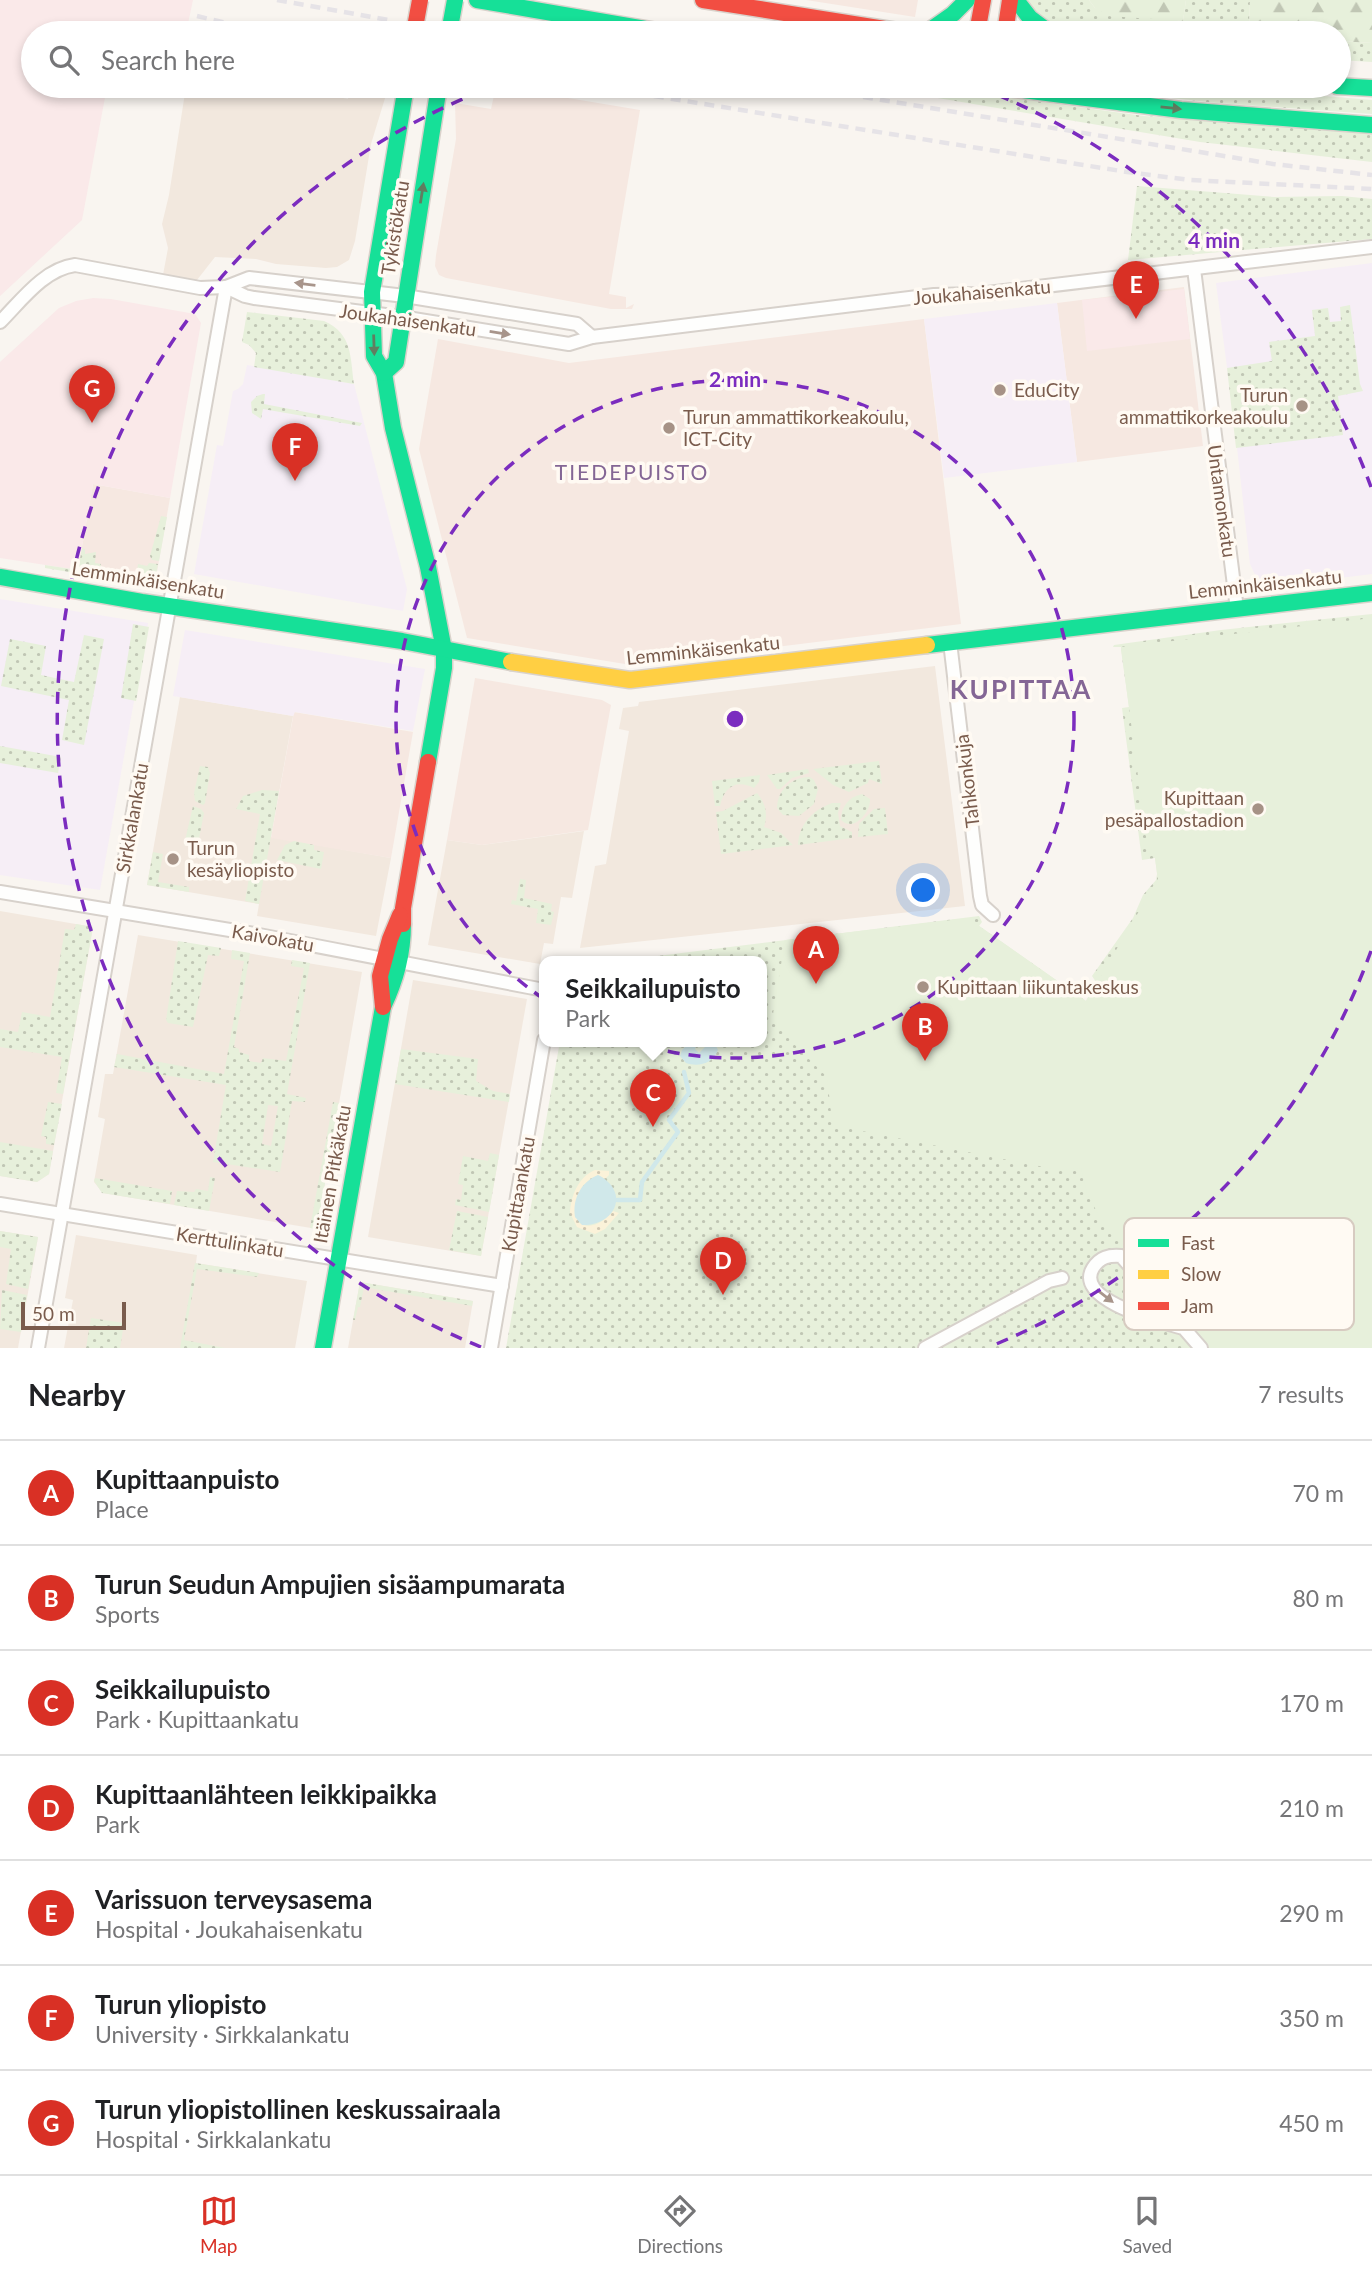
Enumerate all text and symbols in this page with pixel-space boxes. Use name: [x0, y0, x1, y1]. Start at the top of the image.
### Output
search box: [21, 21, 1351, 98]
icon: search: [45, 41, 83, 79]
text: Search here: [101, 44, 235, 76]
one-way arrow: [1160, 103, 1182, 114]
street label: Tykistökatu: [376, 179, 413, 277]
one-way arrow: [417, 182, 428, 204]
text: 4 min: [1188, 227, 1240, 252]
pin: E: [1113, 261, 1159, 319]
street label: Joukahaisenkatu: [912, 274, 1052, 309]
one-way arrow: [293, 279, 315, 290]
street label: Joukahaisenkatu: [338, 299, 478, 340]
one-way arrow: [489, 328, 511, 339]
one-way arrow: [368, 334, 379, 356]
pin: G: [69, 365, 115, 423]
text: 2 min: [709, 366, 761, 391]
place label: EduCity: [1014, 378, 1080, 401]
marker: EduCity: [992, 382, 1008, 398]
place label: Turun ammattikorkeakoulu: [1119, 383, 1288, 428]
marker: Turun ammattikorkeakoulu: [1294, 398, 1310, 414]
place label: Turun ammattikorkeakoulu, ICT-City: [683, 405, 909, 450]
marker: Turun ammattikorkeakoulu, ICT-City: [661, 420, 677, 436]
pin: F: [272, 423, 318, 481]
street label: Untamonkatu: [1203, 443, 1242, 559]
district label: TIEDEPUISTO: [555, 459, 709, 484]
street label: Lemminkäisenkatu: [70, 556, 226, 603]
street label: Lemminkäisenkatu: [1187, 564, 1343, 603]
street label: Lemminkäisenkatu: [625, 630, 781, 669]
district label: KUPITTAA: [950, 673, 1092, 705]
centre of rings: [723, 707, 747, 731]
street label: Tahkonkuja: [949, 733, 984, 829]
street label: Sirkkalankatu: [111, 761, 153, 875]
place label: Kupittaan pesäpallostadion: [1105, 786, 1244, 831]
marker: Kupittaan pesäpallostadion: [1250, 801, 1266, 817]
place label: Turun kesäyliopisto: [187, 836, 294, 881]
marker: Turun kesäyliopisto: [165, 851, 181, 867]
your location: [906, 873, 940, 907]
street label: Kaivokatu: [230, 919, 316, 956]
pin: A: [793, 926, 839, 984]
popup: [539, 956, 767, 1047]
text: Seikkailupuisto: [565, 972, 741, 1004]
place label: Kupittaan liikuntakeskus: [937, 975, 1139, 998]
marker: Kupittaan liikuntakeskus: [915, 979, 931, 995]
pin: B: [902, 1003, 948, 1061]
text: Park: [565, 1004, 610, 1032]
pin: C: [630, 1069, 676, 1127]
street label: Itäinen Pitkäkatu: [308, 1103, 355, 1245]
street label: Kupittaankatu: [496, 1134, 539, 1253]
legend: [1124, 1218, 1354, 1330]
street label: Kerttulinkatu: [175, 1222, 285, 1261]
text: Fast: [1181, 1231, 1215, 1254]
pin: D: [700, 1237, 746, 1295]
text: Slow: [1181, 1262, 1221, 1285]
one-way arrow: [1095, 1289, 1113, 1304]
text: Jam: [1181, 1294, 1214, 1317]
scale bar: [21, 1299, 126, 1331]
text: 50 m: [32, 1302, 75, 1325]
text: Nearby: [28, 1376, 126, 1412]
text: 7 results: [1258, 1380, 1344, 1408]
text: Kupittaanpuisto: [95, 1463, 280, 1495]
text: A: [43, 1479, 59, 1507]
text: 70 m: [1293, 1479, 1344, 1507]
text: Place: [95, 1495, 149, 1523]
text: Turun Seudun Ampujien sisäampumarata: [95, 1568, 565, 1600]
text: B: [43, 1584, 59, 1612]
text: 80 m: [1293, 1584, 1344, 1612]
text: Sports: [95, 1600, 160, 1628]
text: Seikkailupuisto: [95, 1673, 270, 1705]
text: C: [43, 1689, 59, 1717]
text: 170 m: [1279, 1689, 1344, 1717]
text: Park · Kupittaankatu: [95, 1705, 299, 1733]
text: Kupittaanlähteen leikkipaikka: [95, 1778, 437, 1810]
text: D: [42, 1794, 60, 1822]
text: 210 m: [1279, 1794, 1344, 1822]
text: Park: [95, 1810, 140, 1838]
text: Varissuon terveysasema: [95, 1883, 372, 1915]
text: E: [44, 1899, 58, 1927]
text: 290 m: [1279, 1899, 1344, 1927]
text: Hospital · Joukahaisenkatu: [95, 1915, 363, 1943]
text: Turun yliopisto: [95, 1988, 267, 2020]
text: F: [44, 2004, 58, 2032]
text: 350 m: [1279, 2004, 1344, 2032]
text: University · Sirkkalankatu: [95, 2020, 349, 2048]
text: Turun yliopistollinen keskussairaala: [95, 2093, 501, 2125]
text: G: [43, 2109, 59, 2137]
text: 450 m: [1279, 2109, 1344, 2137]
text: Hospital · Sirkkalankatu: [95, 2125, 331, 2153]
tab: Map: [200, 2192, 238, 2257]
tab: Directions: [637, 2192, 723, 2257]
tab: Saved: [1123, 2192, 1172, 2257]

